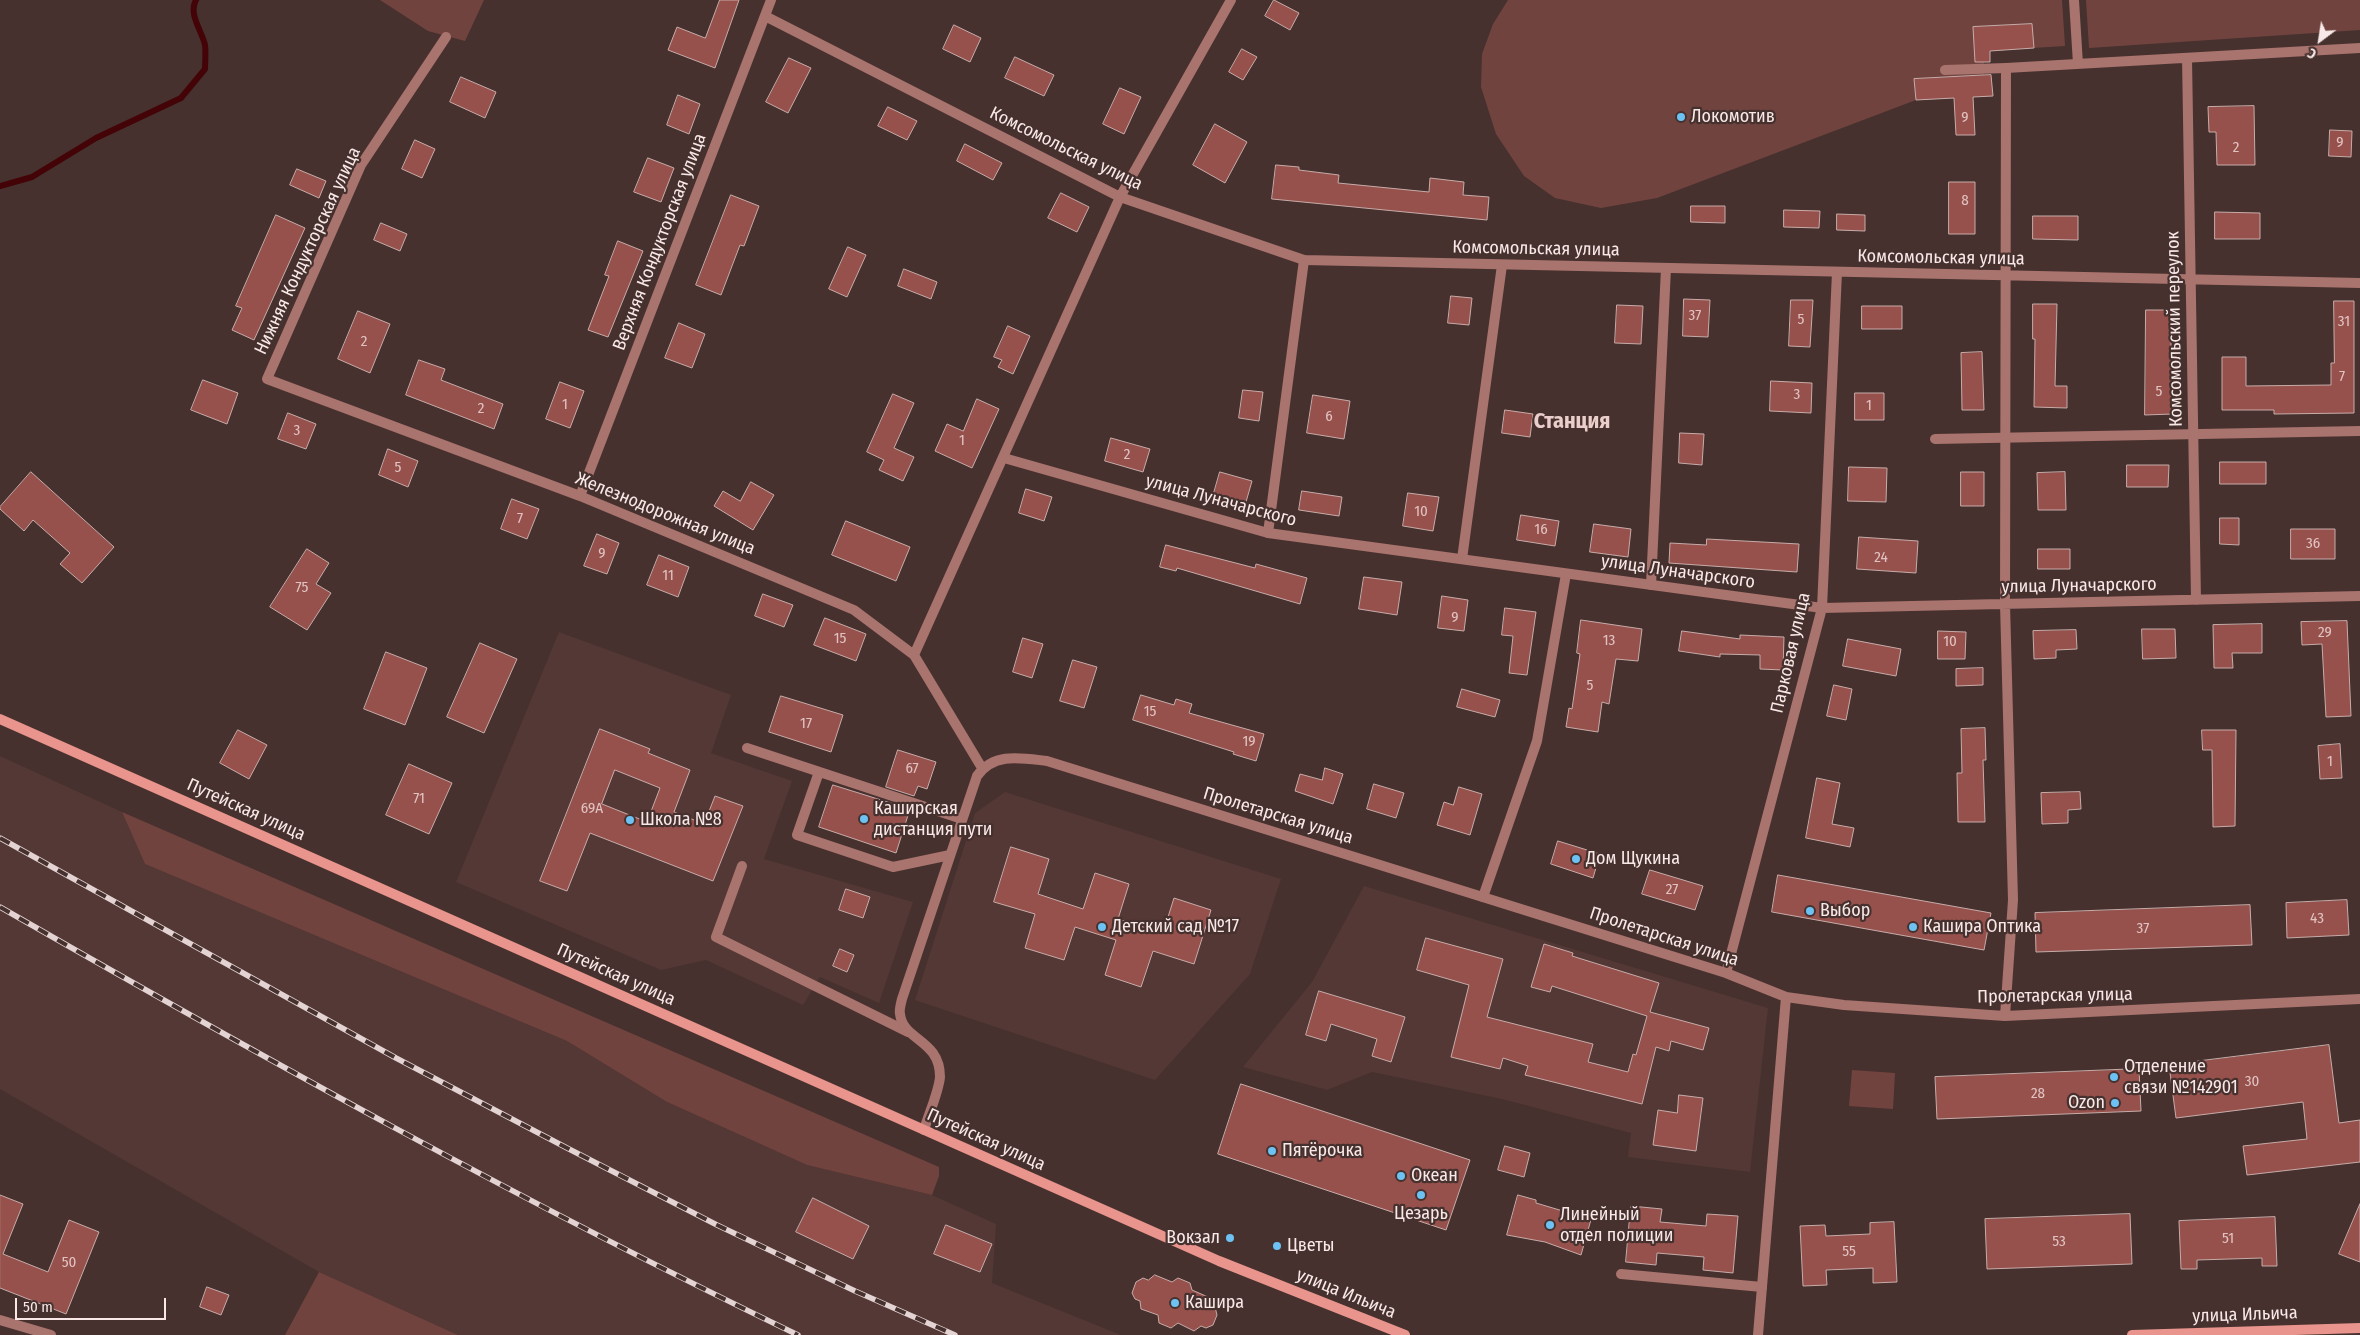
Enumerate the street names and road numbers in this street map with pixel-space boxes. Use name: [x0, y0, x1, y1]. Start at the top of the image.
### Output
street label: Комсомольская улица: [986, 103, 1146, 195]
street label: Верхняя Кондукторская улица: [609, 131, 711, 353]
street label: Нижняя Кондукторская улица: [250, 144, 366, 358]
street label: Комсомольский переулок: [2162, 231, 2188, 427]
street label: Комсомольская улица: [1452, 237, 1620, 261]
street label: Комсомольская улица: [1857, 246, 2025, 270]
street label: Железнодорожная улица: [572, 468, 758, 560]
street label: улица Луначарского: [1143, 471, 1299, 531]
street label: улица Луначарского: [1600, 551, 1756, 593]
street label: улица Луначарского: [2001, 574, 2157, 598]
street label: Парковая улица: [1767, 591, 1815, 715]
street label: Путейская улица: [183, 774, 309, 846]
street label: Пролетарская улица: [1201, 783, 1355, 849]
street label: Пролетарская улица: [1587, 903, 1741, 971]
street label: Путейская улица: [553, 939, 679, 1011]
street label: Пролетарская улица: [1977, 984, 2133, 1008]
street label: Путейская улица: [923, 1104, 1049, 1176]
street label: улица Ильича: [1293, 1264, 1399, 1324]
street label: улица Ильича: [2192, 1302, 2298, 1328]

